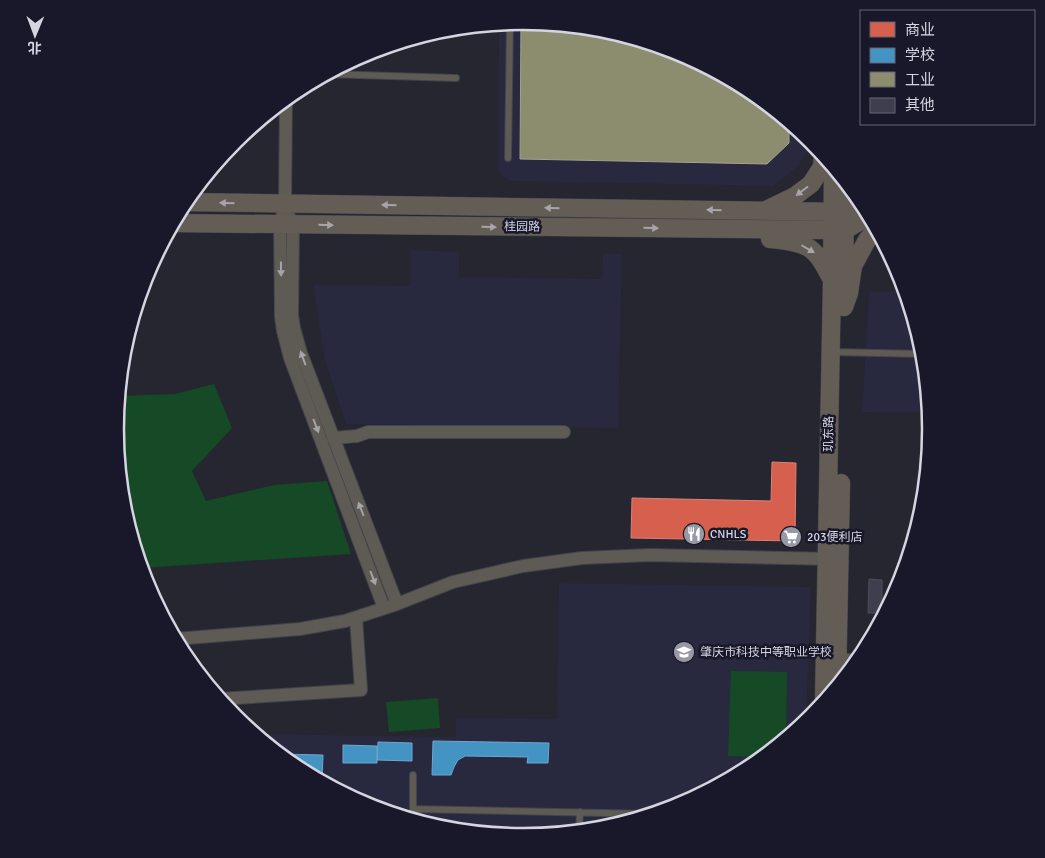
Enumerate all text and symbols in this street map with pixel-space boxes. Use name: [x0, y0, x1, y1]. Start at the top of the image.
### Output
north arrow: [10, 10, 60, 60]
legend: [860, 10, 1035, 125]
text: 商业: [905, 21, 935, 39]
text: 北: [28, 39, 42, 56]
text: 学校: [905, 46, 935, 64]
text: 工业: [905, 71, 935, 89]
text: 其他: [905, 96, 935, 114]
one-way arrow: [795, 186, 809, 196]
one-way arrow: [219, 198, 235, 206]
one-way arrow: [381, 201, 397, 209]
one-way arrow: [544, 204, 560, 212]
one-way arrow: [706, 206, 722, 214]
street label: 桂园路: [504, 219, 540, 235]
one-way arrow: [318, 221, 334, 229]
one-way arrow: [481, 223, 497, 231]
one-way arrow: [643, 224, 659, 232]
one-way arrow: [801, 245, 816, 253]
one-way arrow: [277, 262, 285, 278]
one-way arrow: [299, 350, 306, 365]
street label: 玑东路: [821, 416, 837, 452]
one-way arrow: [312, 419, 320, 434]
one-way arrow: [357, 502, 364, 517]
restaurant icon: CNHLS: [682, 522, 706, 546]
supermarket icon: 203便利店: [779, 525, 803, 549]
place label: CNHLS: [710, 527, 747, 542]
place label: 203便利店: [807, 530, 862, 545]
one-way arrow: [369, 571, 377, 586]
school or university icon: 肇庆市科技中等职业学校: [672, 640, 696, 664]
place label: 肇庆市科技中等职业学校: [700, 645, 832, 660]

